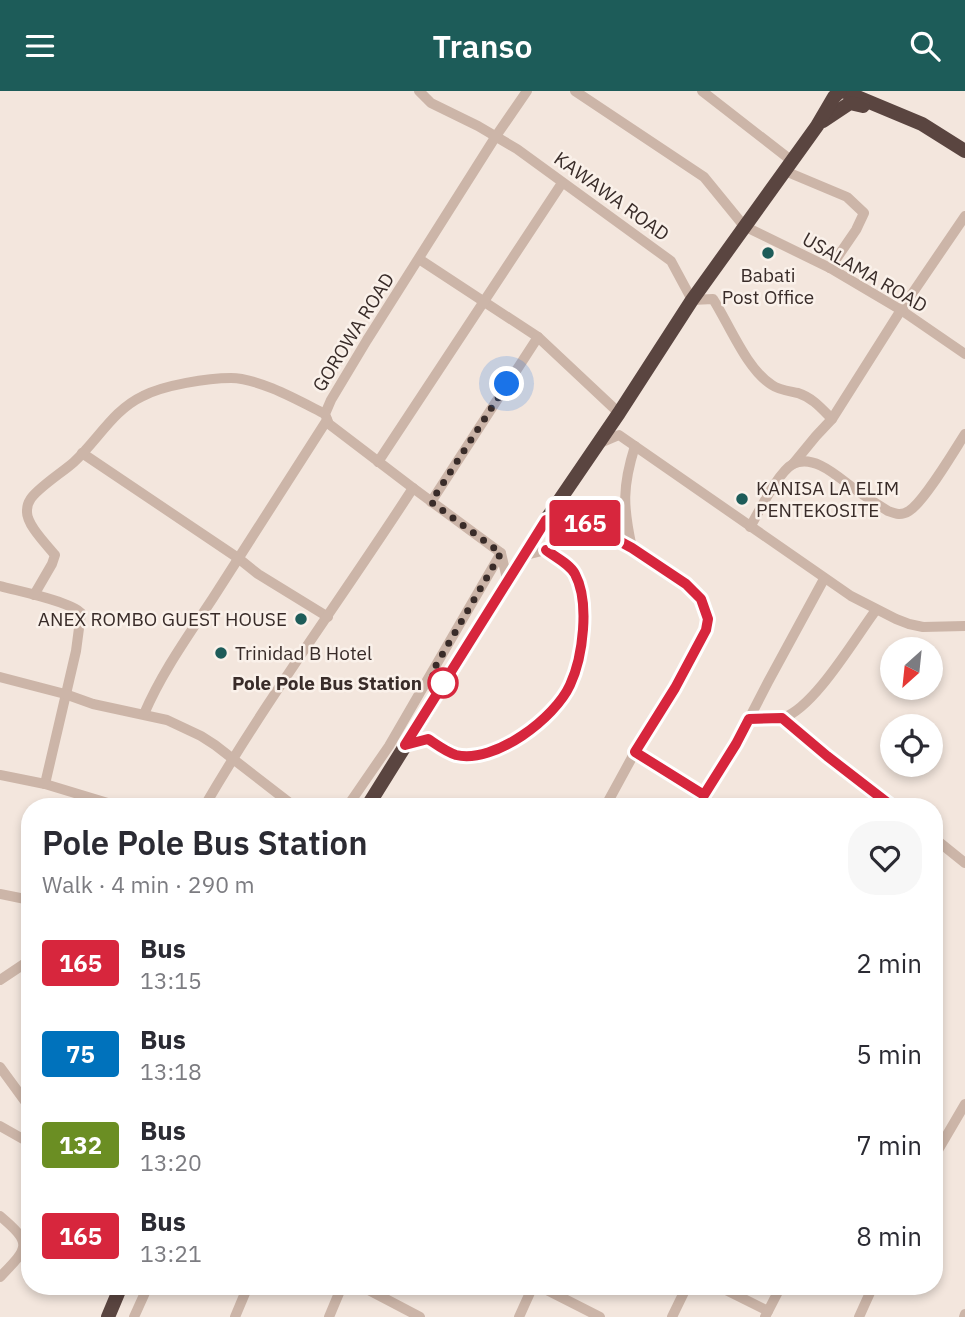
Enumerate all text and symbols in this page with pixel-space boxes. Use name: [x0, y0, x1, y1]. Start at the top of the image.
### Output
text: Transo: [432, 25, 533, 67]
icon: menu: [21, 27, 59, 65]
icon: search: [906, 27, 944, 65]
street label: KAWAWA ROAD: [550, 146, 674, 246]
street label: USALAMA ROAD: [798, 227, 932, 317]
marker: Babati Post Office: [760, 245, 776, 261]
place label: Babati Post Office: [722, 263, 814, 309]
street label: GOROWA ROAD: [307, 268, 399, 396]
your location: [489, 366, 524, 401]
place label: KANISA LA ELIM PENTEKOSITE: [756, 476, 899, 522]
marker: KANISA LA ELIM PENTEKOSITE: [734, 491, 750, 507]
line badge: 165: [545, 500, 625, 546]
text: 165: [563, 507, 607, 539]
place label: ANEX ROMBO GUEST HOUSE: [38, 607, 287, 631]
marker: ANEX ROMBO GUEST HOUSE: [293, 611, 309, 627]
north arrow: [880, 637, 943, 700]
map controls: [880, 637, 943, 777]
place label: Trinidad B Hotel: [235, 641, 372, 665]
marker: Trinidad B Hotel: [213, 645, 229, 661]
marker: Pole Pole Bus Station: [428, 668, 458, 698]
place label: Pole Pole Bus Station: [232, 671, 422, 695]
button: locate: [880, 714, 943, 777]
text: Pole Pole Bus Station: [42, 821, 368, 864]
button: heart: [848, 821, 922, 895]
text: Walk · 4 min · 290 m: [42, 869, 255, 899]
text: Bus: [140, 931, 186, 965]
text: 2 min: [856, 946, 922, 980]
text: 165: [59, 947, 102, 979]
text: 13:15: [140, 965, 202, 995]
text: Bus: [140, 1022, 186, 1056]
text: 5 min: [856, 1037, 922, 1071]
text: 75: [66, 1038, 95, 1070]
text: 13:18: [140, 1056, 202, 1086]
text: Bus: [140, 1113, 186, 1147]
text: 7 min: [856, 1128, 922, 1162]
text: 132: [59, 1129, 102, 1161]
text: 13:20: [140, 1147, 202, 1177]
text: Bus: [140, 1204, 186, 1238]
text: 8 min: [856, 1219, 922, 1253]
text: 165: [59, 1220, 102, 1252]
text: 13:21: [140, 1238, 202, 1268]

